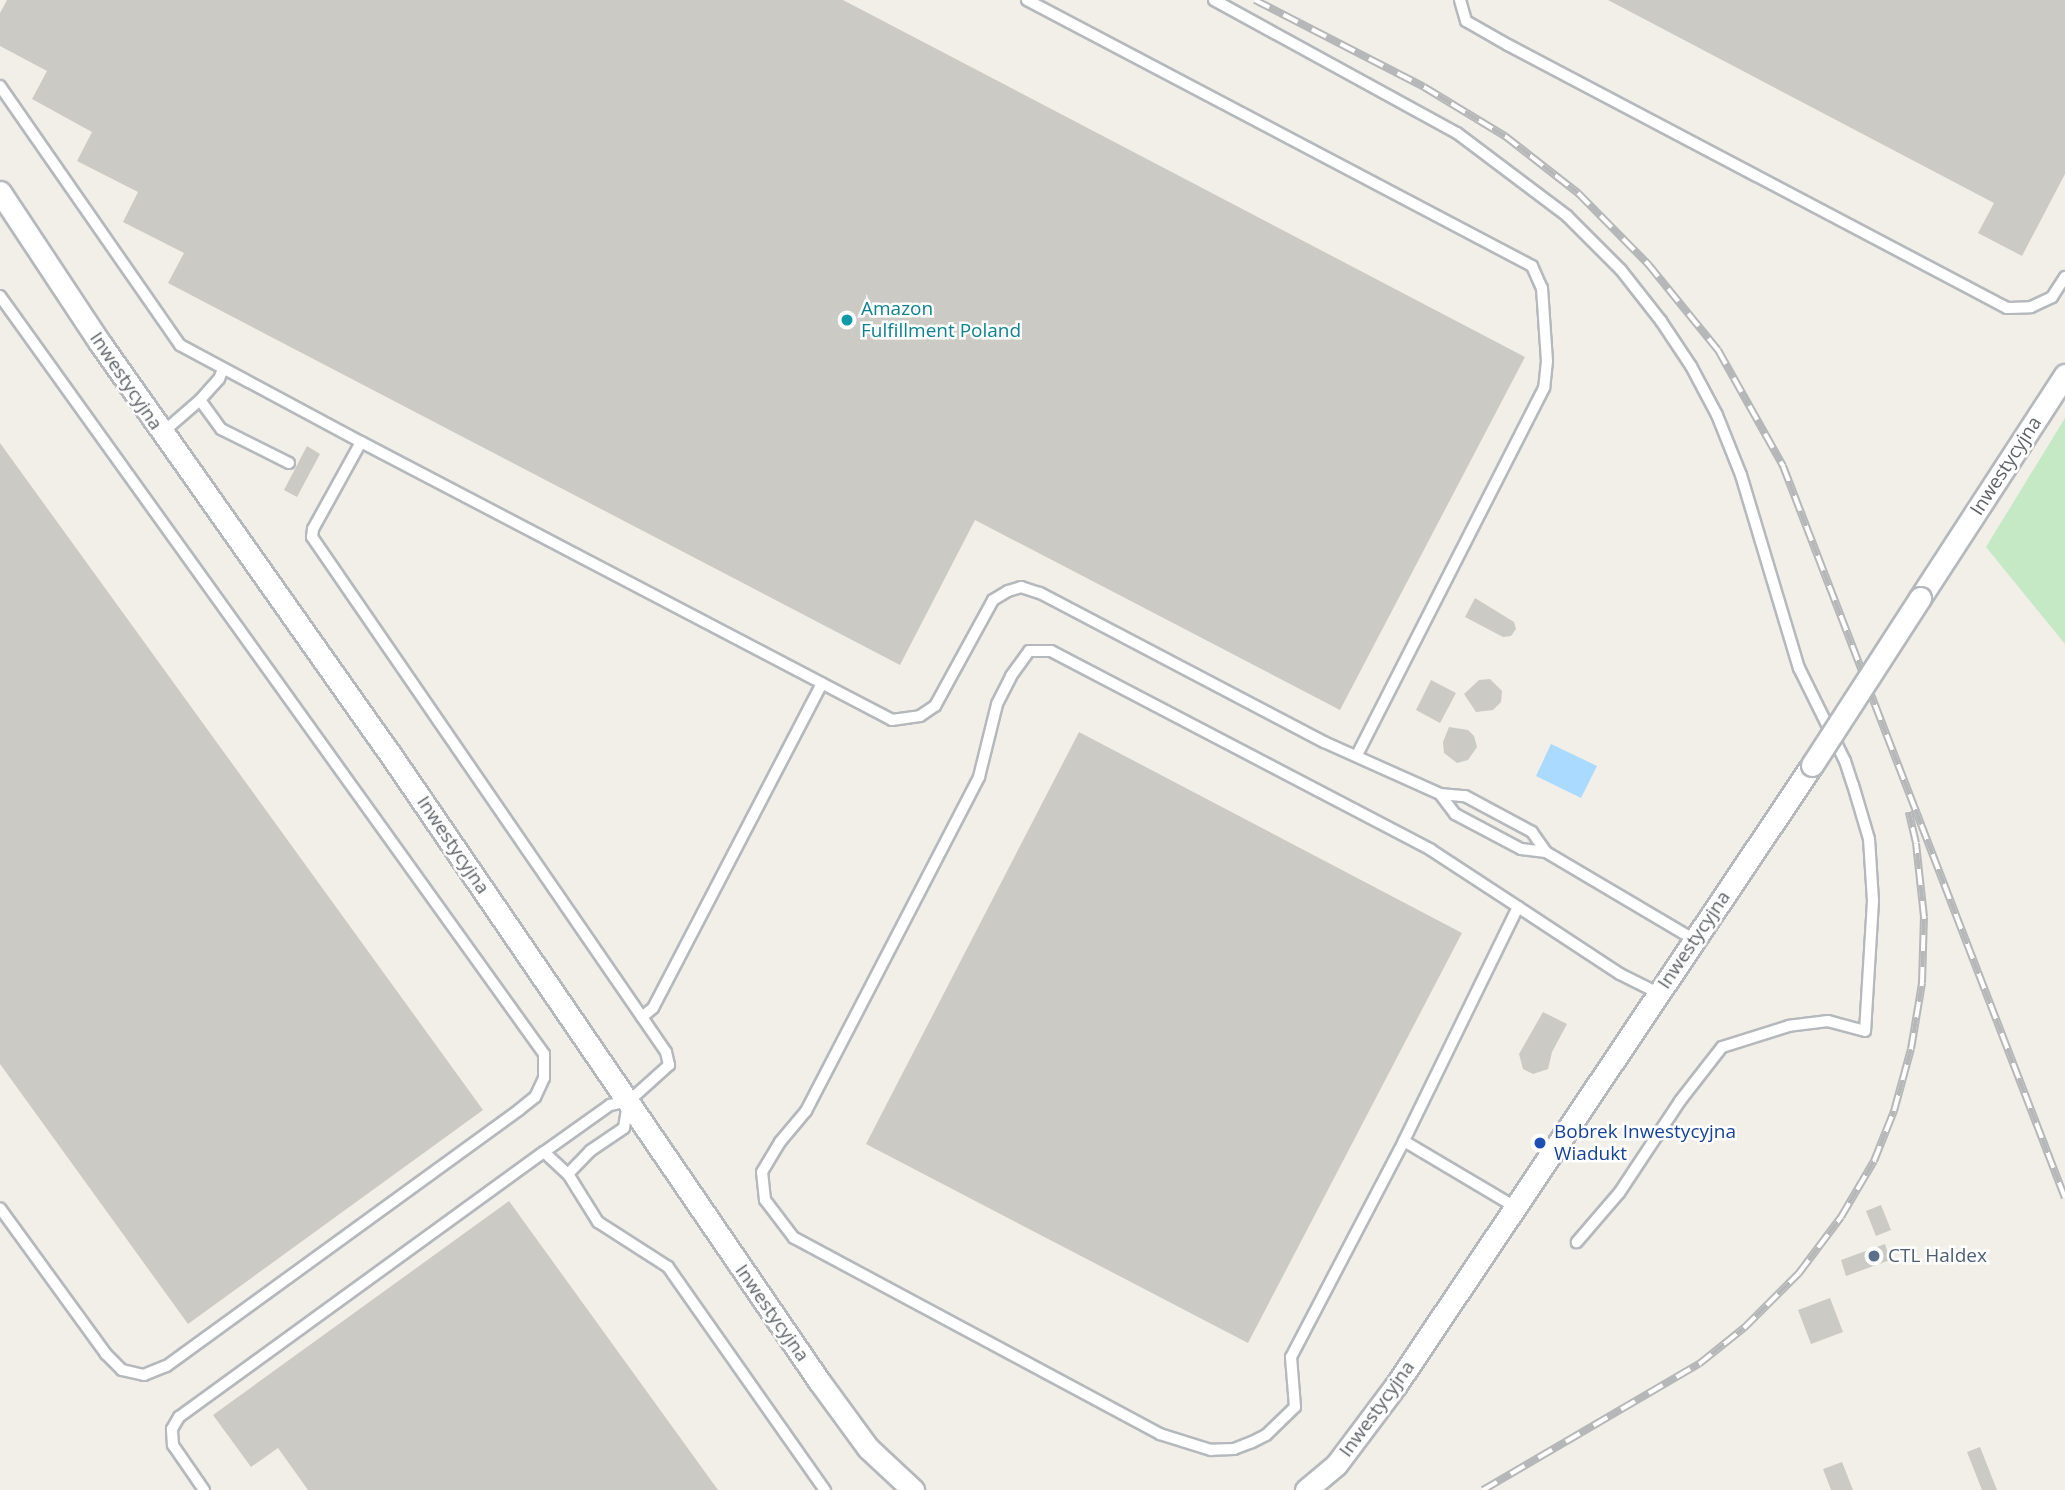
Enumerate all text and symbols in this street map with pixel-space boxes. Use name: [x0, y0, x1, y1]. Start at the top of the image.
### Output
place label: Amazon Fulfillment Poland: [861, 298, 1021, 342]
marker: Amazon Fulfillment Poland: [839, 312, 855, 328]
street label: Inwestycyjna: [85, 328, 167, 434]
street label: Inwestycyjna: [1966, 412, 2046, 520]
street label: Inwestycyjna: [412, 792, 494, 898]
street label: Inwestycyjna: [1653, 887, 1735, 993]
place label: Bobrek Inwestycyjna Wiadukt: [1554, 1121, 1736, 1165]
marker: Bobrek Inwestycyjna Wiadukt: [1532, 1135, 1548, 1151]
place label: CTL Haldex: [1888, 1245, 1987, 1267]
marker: CTL Haldex: [1866, 1248, 1882, 1264]
street label: Inwestycyjna: [730, 1260, 814, 1366]
street label: Inwestycyjna: [1334, 1356, 1420, 1462]

